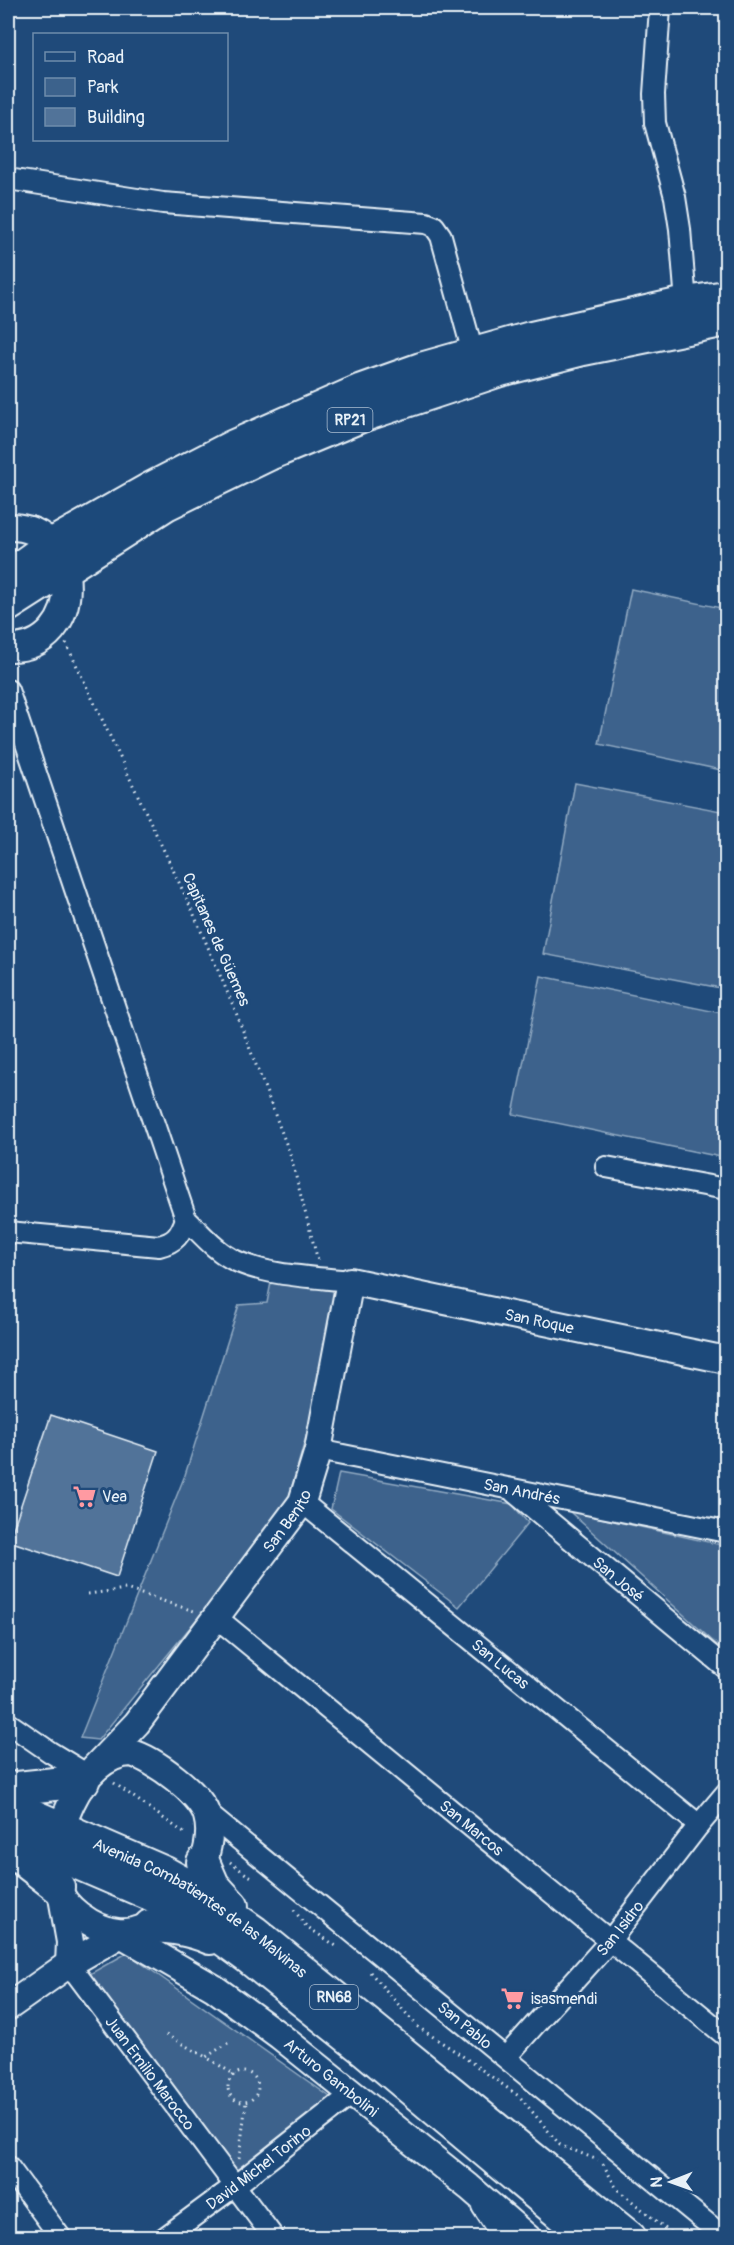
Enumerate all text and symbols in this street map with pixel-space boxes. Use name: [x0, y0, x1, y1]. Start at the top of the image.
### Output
legend: [33, 33, 228, 141]
text: Road: [87, 46, 124, 69]
text: Park: [87, 76, 119, 99]
text: Building: [87, 106, 145, 129]
road number: RP21: [328, 408, 372, 432]
street label: Capitanes de Güemes: [178, 870, 254, 1009]
street label: San Roque: [503, 1305, 576, 1339]
street label: San Andrés: [482, 1475, 562, 1509]
supermarket icon: Vea: [71, 1483, 97, 1509]
place label: Vea: [102, 1487, 127, 1507]
street label: San Benito: [259, 1487, 316, 1557]
street label: San José: [588, 1553, 648, 1607]
street label: San Lucas: [467, 1635, 533, 1694]
street label: San Marcos: [435, 1796, 508, 1861]
street label: Avenida Combatientes de las Malvinas: [90, 1834, 311, 1982]
street label: San Isidro: [592, 1896, 649, 1961]
road number: RN68: [310, 1985, 358, 2009]
supermarket icon: isasmendi: [500, 1985, 526, 2011]
place label: isasmendi: [531, 1989, 597, 2009]
street label: San Pablo: [433, 1997, 496, 2054]
street label: Juan Emilio Marocco: [101, 2013, 199, 2135]
street label: Arturo Gambolini: [280, 2034, 382, 2122]
street label: David Michel Torino: [202, 2121, 316, 2215]
north arrow: [641, 2152, 701, 2212]
text: N: [647, 2176, 667, 2188]

